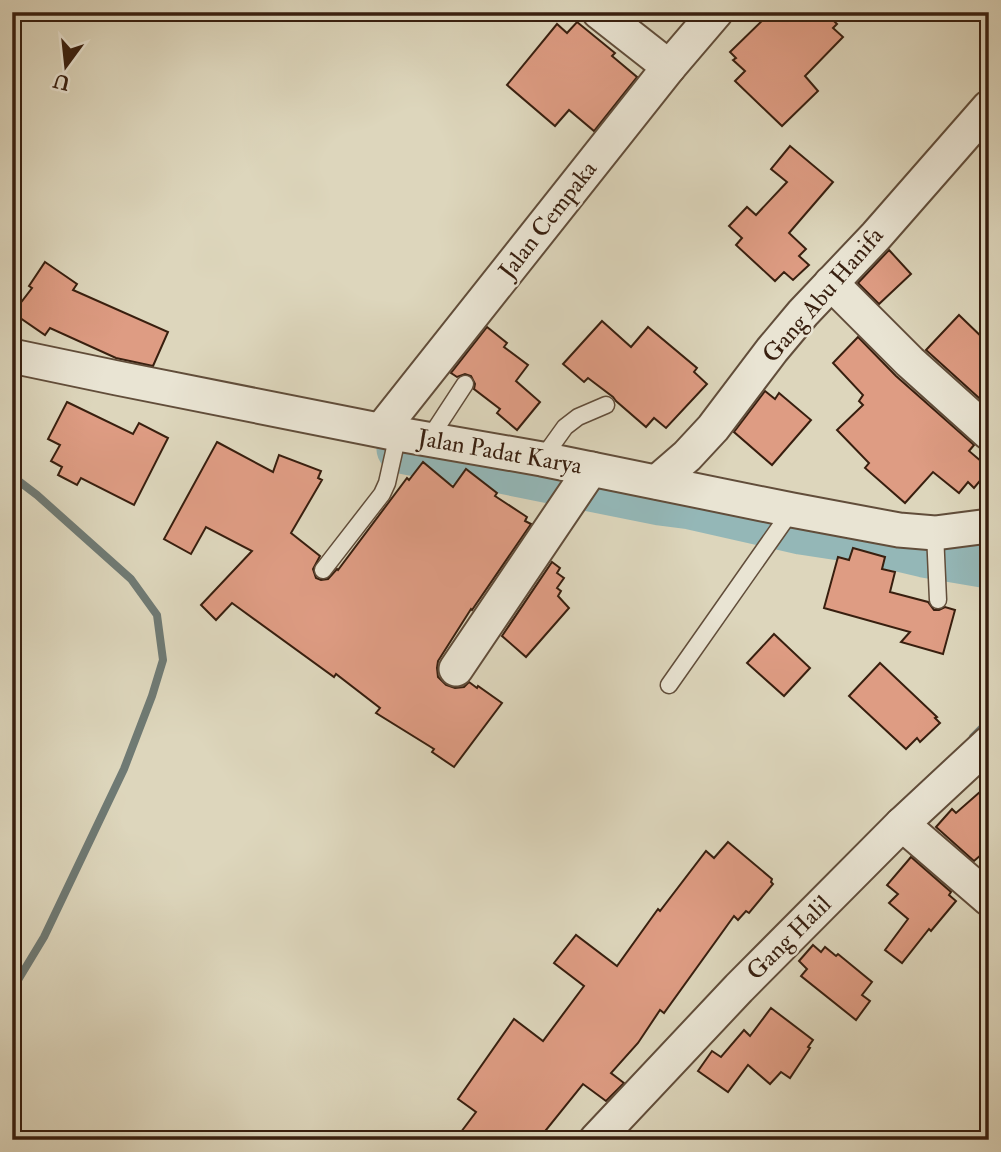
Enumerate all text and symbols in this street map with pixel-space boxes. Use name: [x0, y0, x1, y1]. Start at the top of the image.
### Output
north arrow: [32, 32, 102, 102]
text: U: [51, 68, 73, 95]
street label: Jalan Cempaka: [492, 154, 605, 286]
street label: Gang Abu Hanifa: [756, 220, 891, 369]
street label: Jalan Padat Karya: [414, 422, 586, 482]
street label: Gang Halil: [740, 889, 838, 987]

